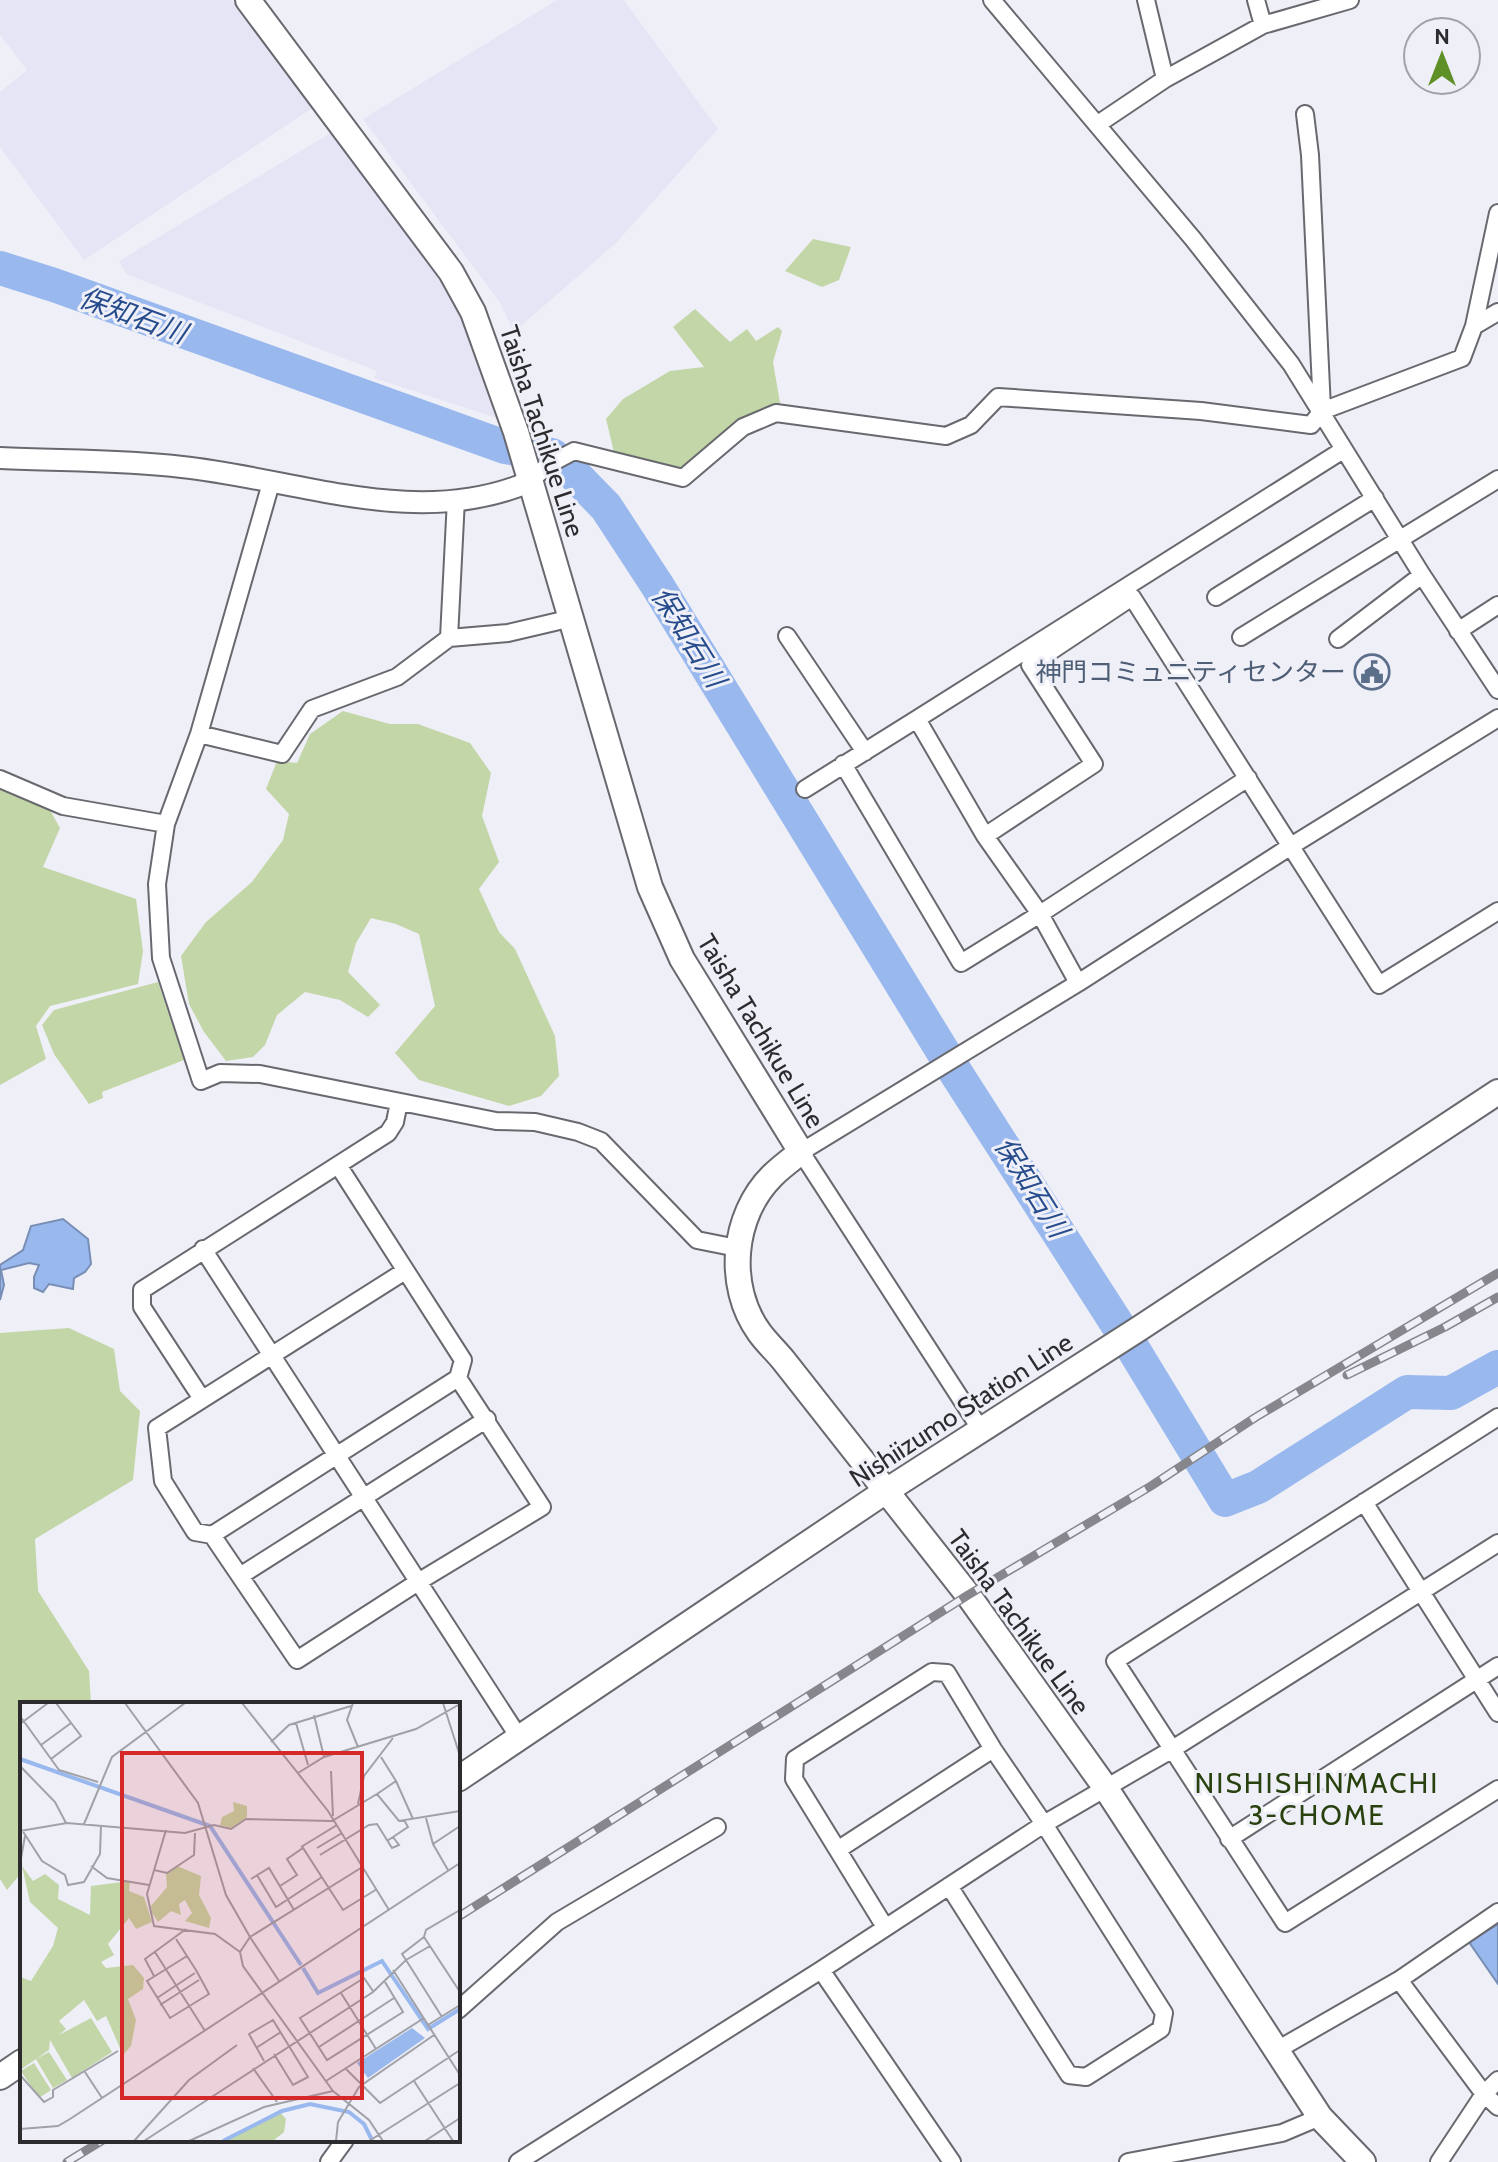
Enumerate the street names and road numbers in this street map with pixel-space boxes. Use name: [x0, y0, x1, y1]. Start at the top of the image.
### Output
street label: Taisha Tachikue Line: [493, 321, 591, 541]
street label: Taisha Tachikue Line: [691, 928, 831, 1134]
street label: Nishiizumo Station Line: [844, 1326, 1078, 1494]
street label: Taisha Tachikue Line: [941, 1523, 1097, 1721]

